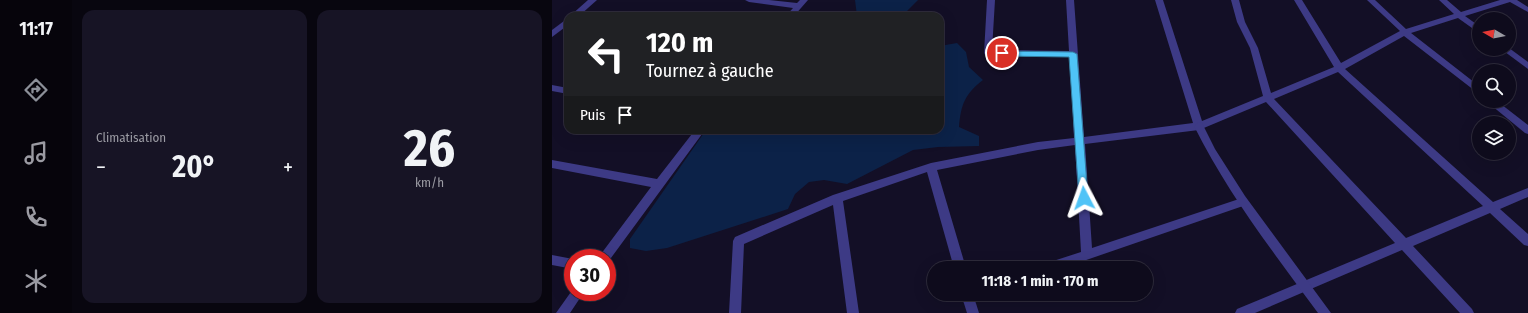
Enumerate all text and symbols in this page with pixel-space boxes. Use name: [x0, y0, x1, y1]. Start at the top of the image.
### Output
north arrow: [1472, 12, 1516, 56]
map controls: [1472, 12, 1516, 160]
text: 11:17: [19, 18, 53, 40]
text: 120 m: [646, 26, 713, 59]
icon: left: [580, 28, 632, 80]
pin: [985, 36, 1019, 70]
icon: arrive: [991, 42, 1013, 64]
text: Tournez à gauche: [646, 60, 774, 82]
button: search: [1472, 64, 1516, 108]
icon: directions: [22, 76, 50, 104]
icon: arrive: [614, 104, 636, 126]
text: Puis: [580, 106, 606, 124]
button: layers: [1472, 116, 1516, 160]
text: 26: [404, 117, 455, 180]
text: Climatisation: [96, 130, 166, 145]
icon: music: [22, 139, 50, 167]
text: 20°: [172, 149, 217, 185]
text: −: [96, 154, 106, 181]
text: +: [283, 154, 293, 181]
text: km/h: [415, 175, 444, 190]
position arrow: [1063, 177, 1105, 219]
icon: phone: [22, 203, 50, 231]
speed limit sign: 30: [564, 249, 616, 301]
icon: climate: [22, 267, 50, 295]
text: 11:18 · 1 min · 170 m: [982, 272, 1098, 290]

